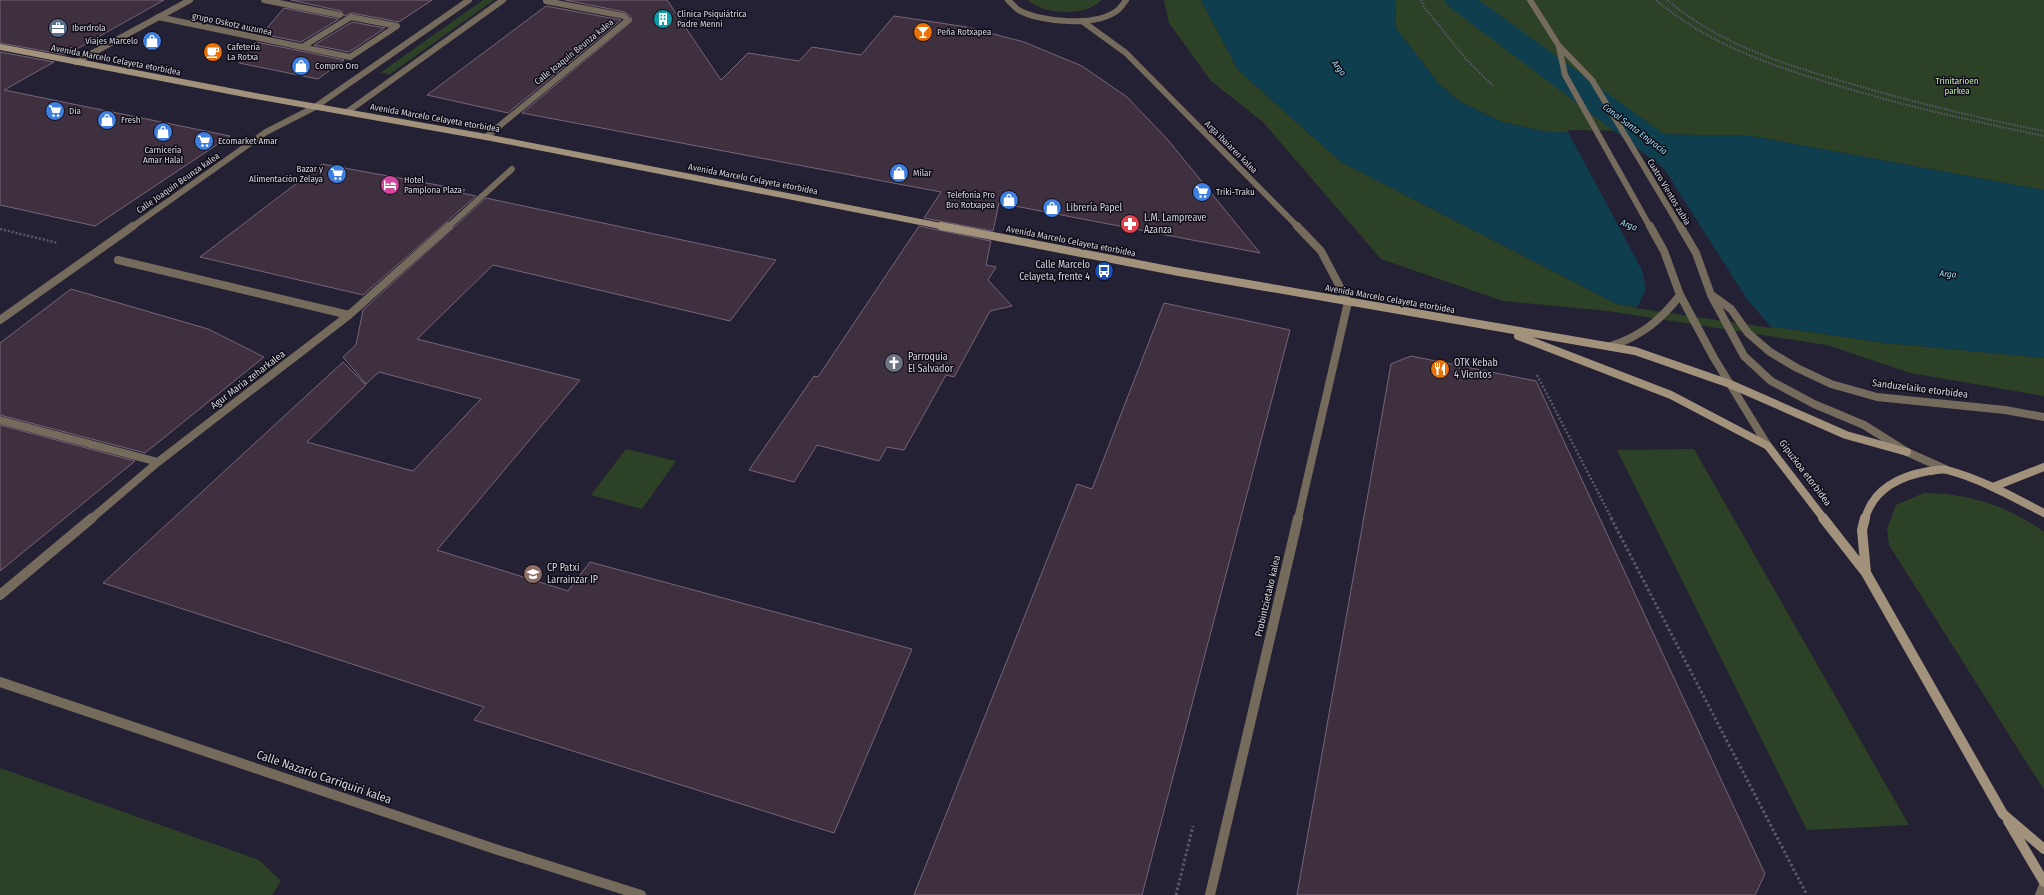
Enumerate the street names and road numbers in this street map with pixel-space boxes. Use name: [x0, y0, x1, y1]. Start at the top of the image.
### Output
street label: grupo Oskotz auzunea: [191, 11, 273, 37]
street label: Calle Joaquín Beunza kalea: [533, 17, 616, 87]
street label: Avenida Marcelo Celayeta etorbidea: [50, 43, 182, 78]
street label: Avenida Marcelo Celayeta etorbidea: [369, 102, 501, 134]
street label: Arga ibaiaren kalea: [1203, 119, 1260, 176]
street label: Calle Joaquín Beunza kalea: [135, 150, 222, 215]
street label: Cuatro Vientos zubia: [1645, 157, 1693, 227]
street label: Avenida Marcelo Celayeta etorbidea: [687, 162, 819, 197]
street label: Avenida Marcelo Celayeta etorbidea: [1005, 224, 1137, 259]
street label: Avenida Marcelo Celayeta etorbidea: [1324, 283, 1456, 315]
street label: Agur Maria zeharkalea: [208, 348, 288, 412]
street label: Sanduzelaiko etorbidea: [1871, 377, 1969, 401]
street label: Gipuzkoa etorbidea: [1776, 438, 1834, 508]
street label: Probintzietako kalea: [1253, 554, 1283, 638]
street label: Calle Nazario Carriquiri kalea: [255, 747, 393, 807]

